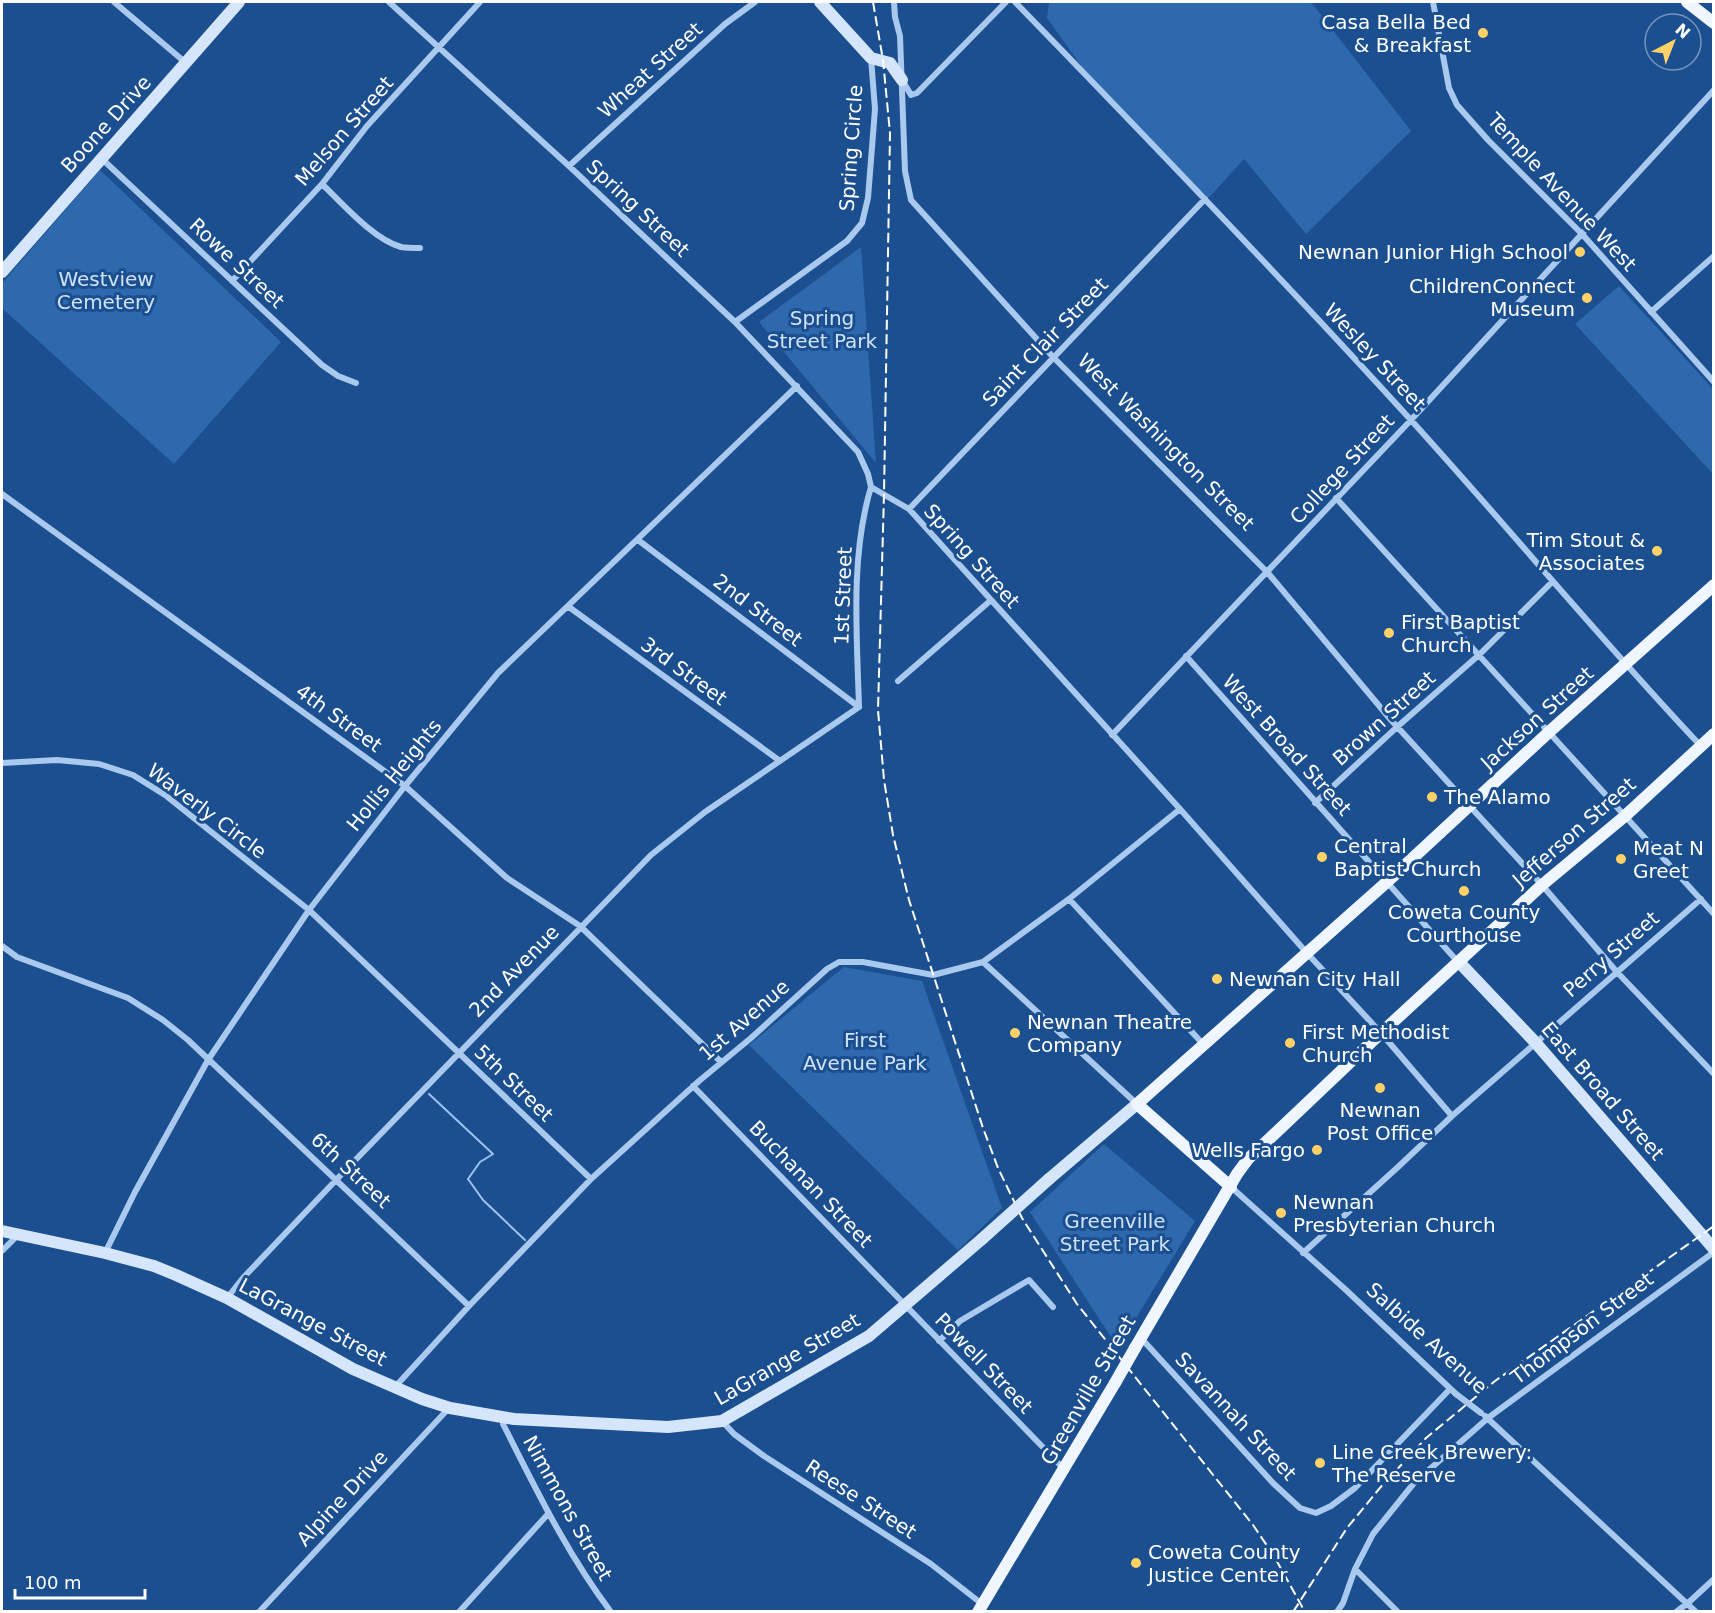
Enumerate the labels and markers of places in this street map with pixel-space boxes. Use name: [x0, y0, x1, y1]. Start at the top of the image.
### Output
place label: Casa Bella Bed & Breakfast: [1321, 10, 1471, 57]
marker: Casa Bella Bed & Breakfast: [1476, 26, 1490, 40]
place label: Newnan Junior High School: [1298, 240, 1568, 264]
marker: Newnan Junior High School: [1573, 245, 1587, 259]
place label: ChildrenConnect Museum: [1409, 274, 1575, 321]
marker: ChildrenConnect Museum: [1580, 291, 1594, 305]
place label: Tim Stout & Associates: [1526, 528, 1645, 575]
marker: Tim Stout & Associates: [1650, 544, 1664, 558]
place label: First Baptist Church: [1401, 610, 1520, 657]
marker: First Baptist Church: [1382, 626, 1396, 640]
place label: The Alamo: [1443, 785, 1551, 809]
marker: The Alamo: [1425, 790, 1439, 804]
place label: Central Baptist Church: [1334, 834, 1481, 881]
place label: Meat N Greet: [1633, 836, 1704, 883]
marker: Central Baptist Church: [1315, 850, 1329, 864]
marker: Meat N Greet: [1614, 852, 1628, 866]
marker: Coweta County Courthouse: [1457, 884, 1471, 898]
place label: Coweta County Courthouse: [1388, 900, 1540, 947]
place label: Newnan City Hall: [1229, 967, 1401, 991]
marker: Newnan City Hall: [1210, 972, 1224, 986]
place label: Newnan Theatre Company: [1027, 1010, 1192, 1057]
place label: First Methodist Church: [1302, 1020, 1449, 1067]
marker: Newnan Theatre Company: [1008, 1026, 1022, 1040]
marker: First Methodist Church: [1283, 1036, 1297, 1050]
marker: Newnan Post Office: [1373, 1081, 1387, 1095]
place label: Newnan Post Office: [1327, 1098, 1433, 1145]
place label: Wells Fargo: [1191, 1138, 1305, 1162]
marker: Wells Fargo: [1310, 1143, 1324, 1157]
place label: Newnan Presbyterian Church: [1293, 1190, 1496, 1237]
marker: Newnan Presbyterian Church: [1274, 1206, 1288, 1220]
place label: Line Creek Brewery: The Reserve: [1331, 1440, 1532, 1487]
marker: Line Creek Brewery: The Reserve: [1313, 1456, 1327, 1470]
place label: Coweta County Justice Center: [1146, 1540, 1301, 1587]
marker: Coweta County Justice Center: [1129, 1556, 1143, 1570]

